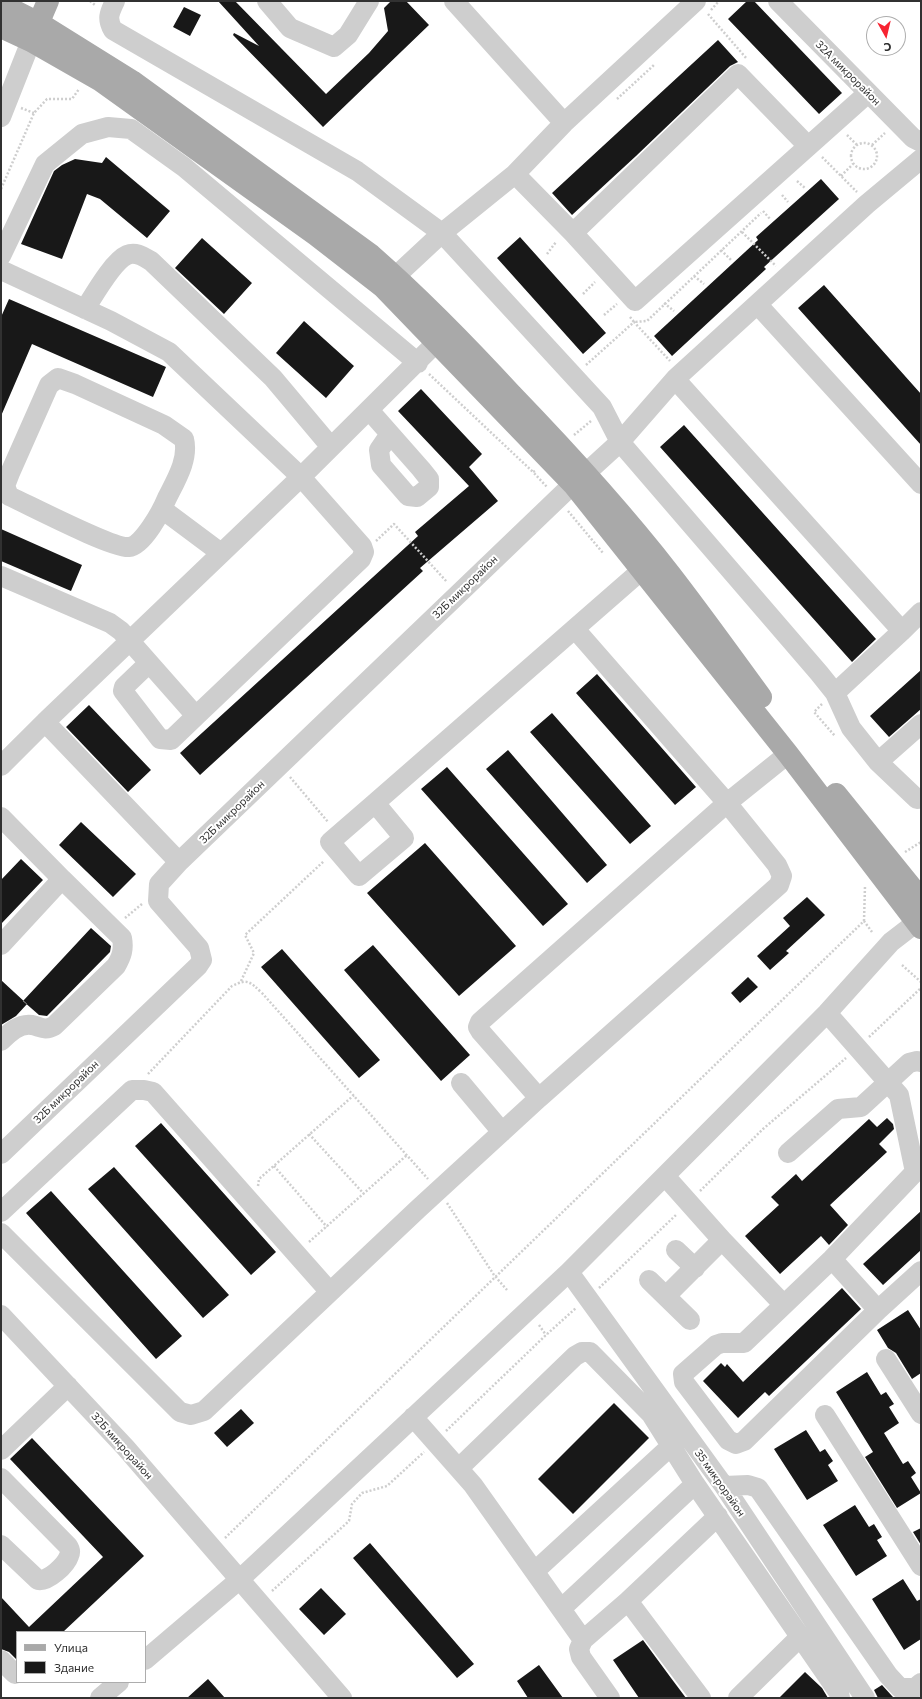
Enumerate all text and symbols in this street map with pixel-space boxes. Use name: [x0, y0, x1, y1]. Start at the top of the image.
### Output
north arrow: [866, 16, 906, 56]
street label: 32А микрорайон: [813, 38, 883, 108]
text: С: [883, 40, 892, 54]
street label: 32Б микрорайон: [430, 553, 500, 621]
street label: 32Б микрорайон: [197, 778, 267, 846]
street label: 32Б микрорайон: [31, 1058, 101, 1126]
street label: 32Б микрорайон: [88, 1410, 156, 1482]
street label: 35 микрорайон: [692, 1447, 748, 1519]
legend: [16, 1631, 146, 1683]
text: Улица: [54, 1640, 88, 1654]
text: Здание: [54, 1660, 94, 1674]

